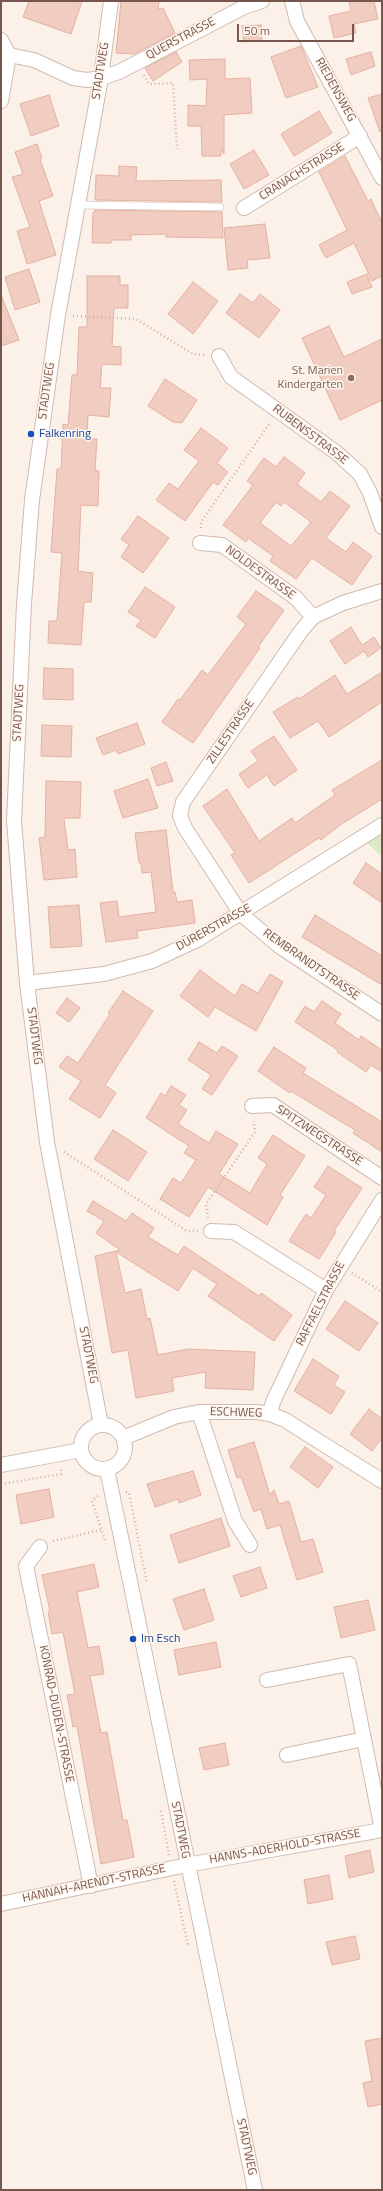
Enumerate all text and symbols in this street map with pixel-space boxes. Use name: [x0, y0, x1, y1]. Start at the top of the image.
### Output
street label: QUERSTRASSE: [144, 15, 218, 63]
scale bar: [239, 16, 356, 42]
text: 50 m: [244, 21, 270, 40]
street label: STADTWEG: [89, 41, 113, 101]
street label: RIEDENSWEG: [312, 56, 358, 124]
street label: CRANACHSTRASSE: [257, 140, 347, 204]
street label: STADTWEG: [36, 361, 58, 421]
place label: St. Marien Kindergarten: [278, 364, 343, 392]
marker: St. Marien Kindergarten: [346, 373, 356, 383]
street label: RUBENSSTRASSE: [269, 402, 351, 468]
place label: Falkenring: [39, 427, 91, 441]
marker: Falkenring: [26, 429, 36, 439]
street label: NOLDESTRASSE: [222, 543, 298, 603]
street label: STADTWEG: [10, 684, 28, 742]
street label: ZILLESTRASSE: [204, 697, 258, 767]
street label: DÜRERSTRASSE: [174, 901, 254, 955]
street label: REMBRANDTSTRASSE: [260, 926, 362, 1004]
street label: STADTWEG: [23, 1006, 45, 1066]
street label: SPITZWEGSTRASSE: [273, 1103, 365, 1169]
street label: RAFFAELSTRASSE: [293, 1259, 349, 1349]
street label: STADTWEG: [75, 1325, 101, 1385]
street label: ESCHWEG: [210, 1405, 262, 1421]
place label: Im Esch: [141, 1632, 181, 1646]
marker: Im Esch: [128, 1634, 138, 1644]
street label: KONRAD-DUDEN-STRASSE: [36, 1644, 76, 1784]
street label: STADTWEG: [167, 1800, 193, 1860]
street label: HANNS-ADERHOLD-STRASSE: [208, 1827, 362, 1867]
street label: HANNAH-ARENDT-STRASSE: [21, 1862, 167, 1906]
street label: STADTWEG: [233, 2117, 259, 2177]

